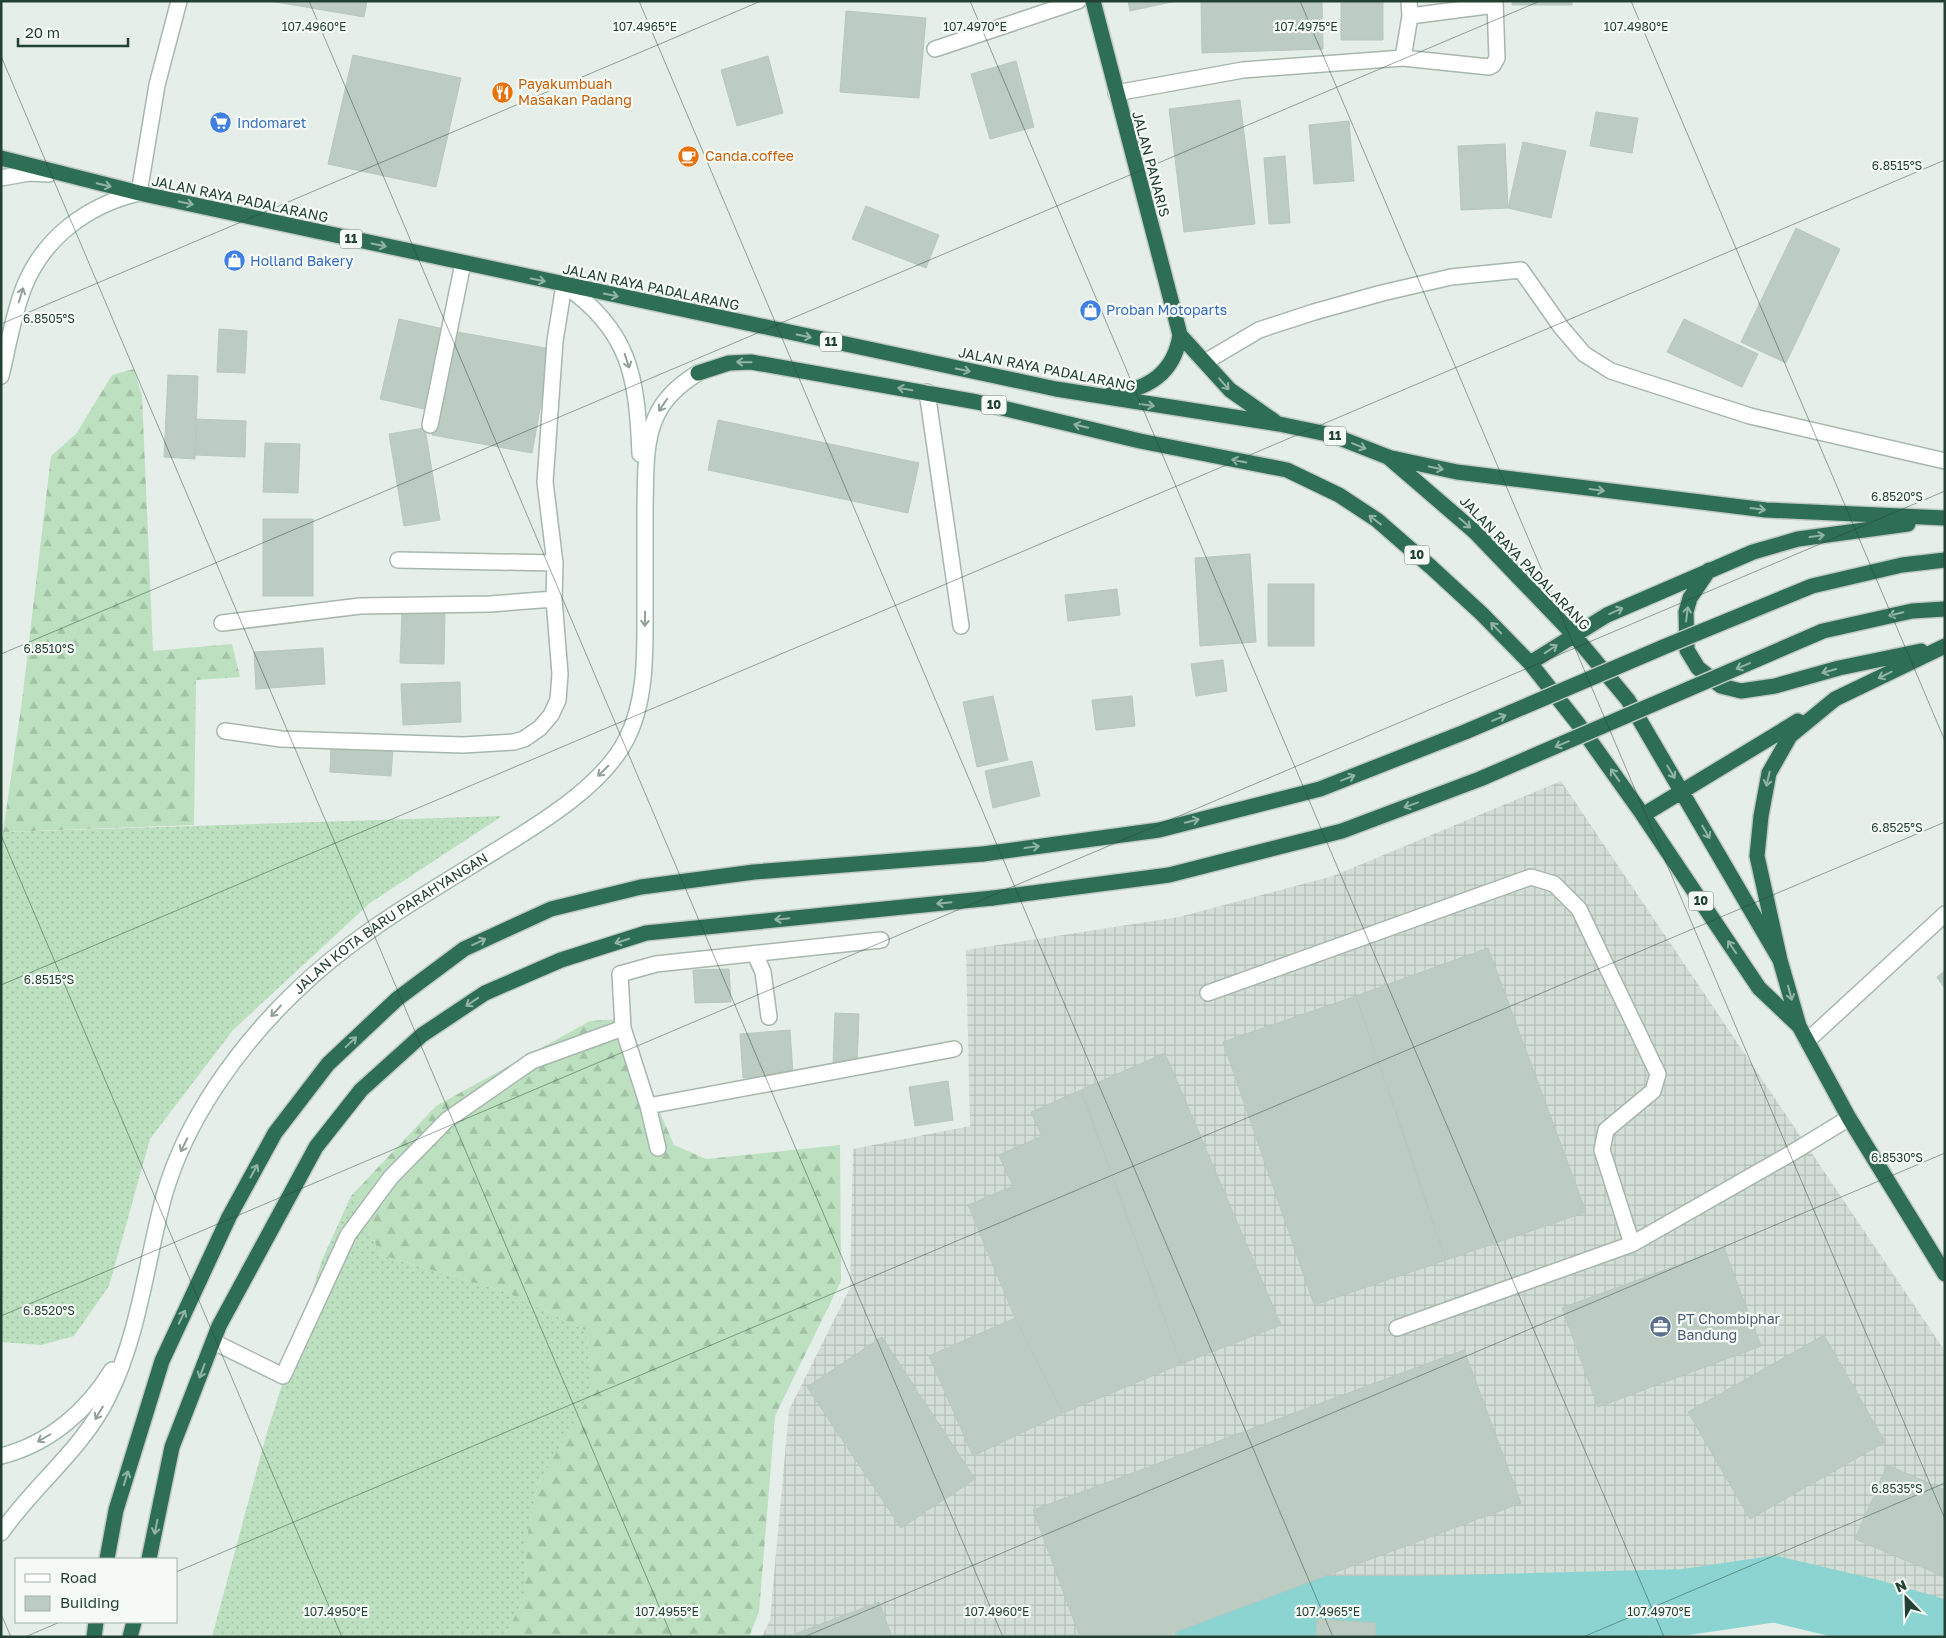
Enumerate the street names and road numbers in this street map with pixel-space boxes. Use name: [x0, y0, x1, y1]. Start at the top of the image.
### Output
street label: JALAN PANARIS: [1129, 109, 1174, 219]
street label: JALAN RAYA PADALARANG: [150, 171, 330, 226]
road number: 11: [340, 230, 362, 248]
street label: JALAN RAYA PADALARANG: [561, 259, 741, 314]
road number: 11: [820, 332, 842, 352]
street label: JALAN RAYA PADALARANG: [957, 343, 1137, 394]
road number: 10: [982, 396, 1006, 414]
road number: 11: [1324, 426, 1346, 446]
street label: JALAN RAYA PADALARANG: [1457, 492, 1594, 633]
road number: 10: [1404, 546, 1430, 564]
street label: JALAN KOTA BARU PARAHYANGAN: [289, 849, 491, 997]
road number: 10: [1688, 891, 1714, 910]

